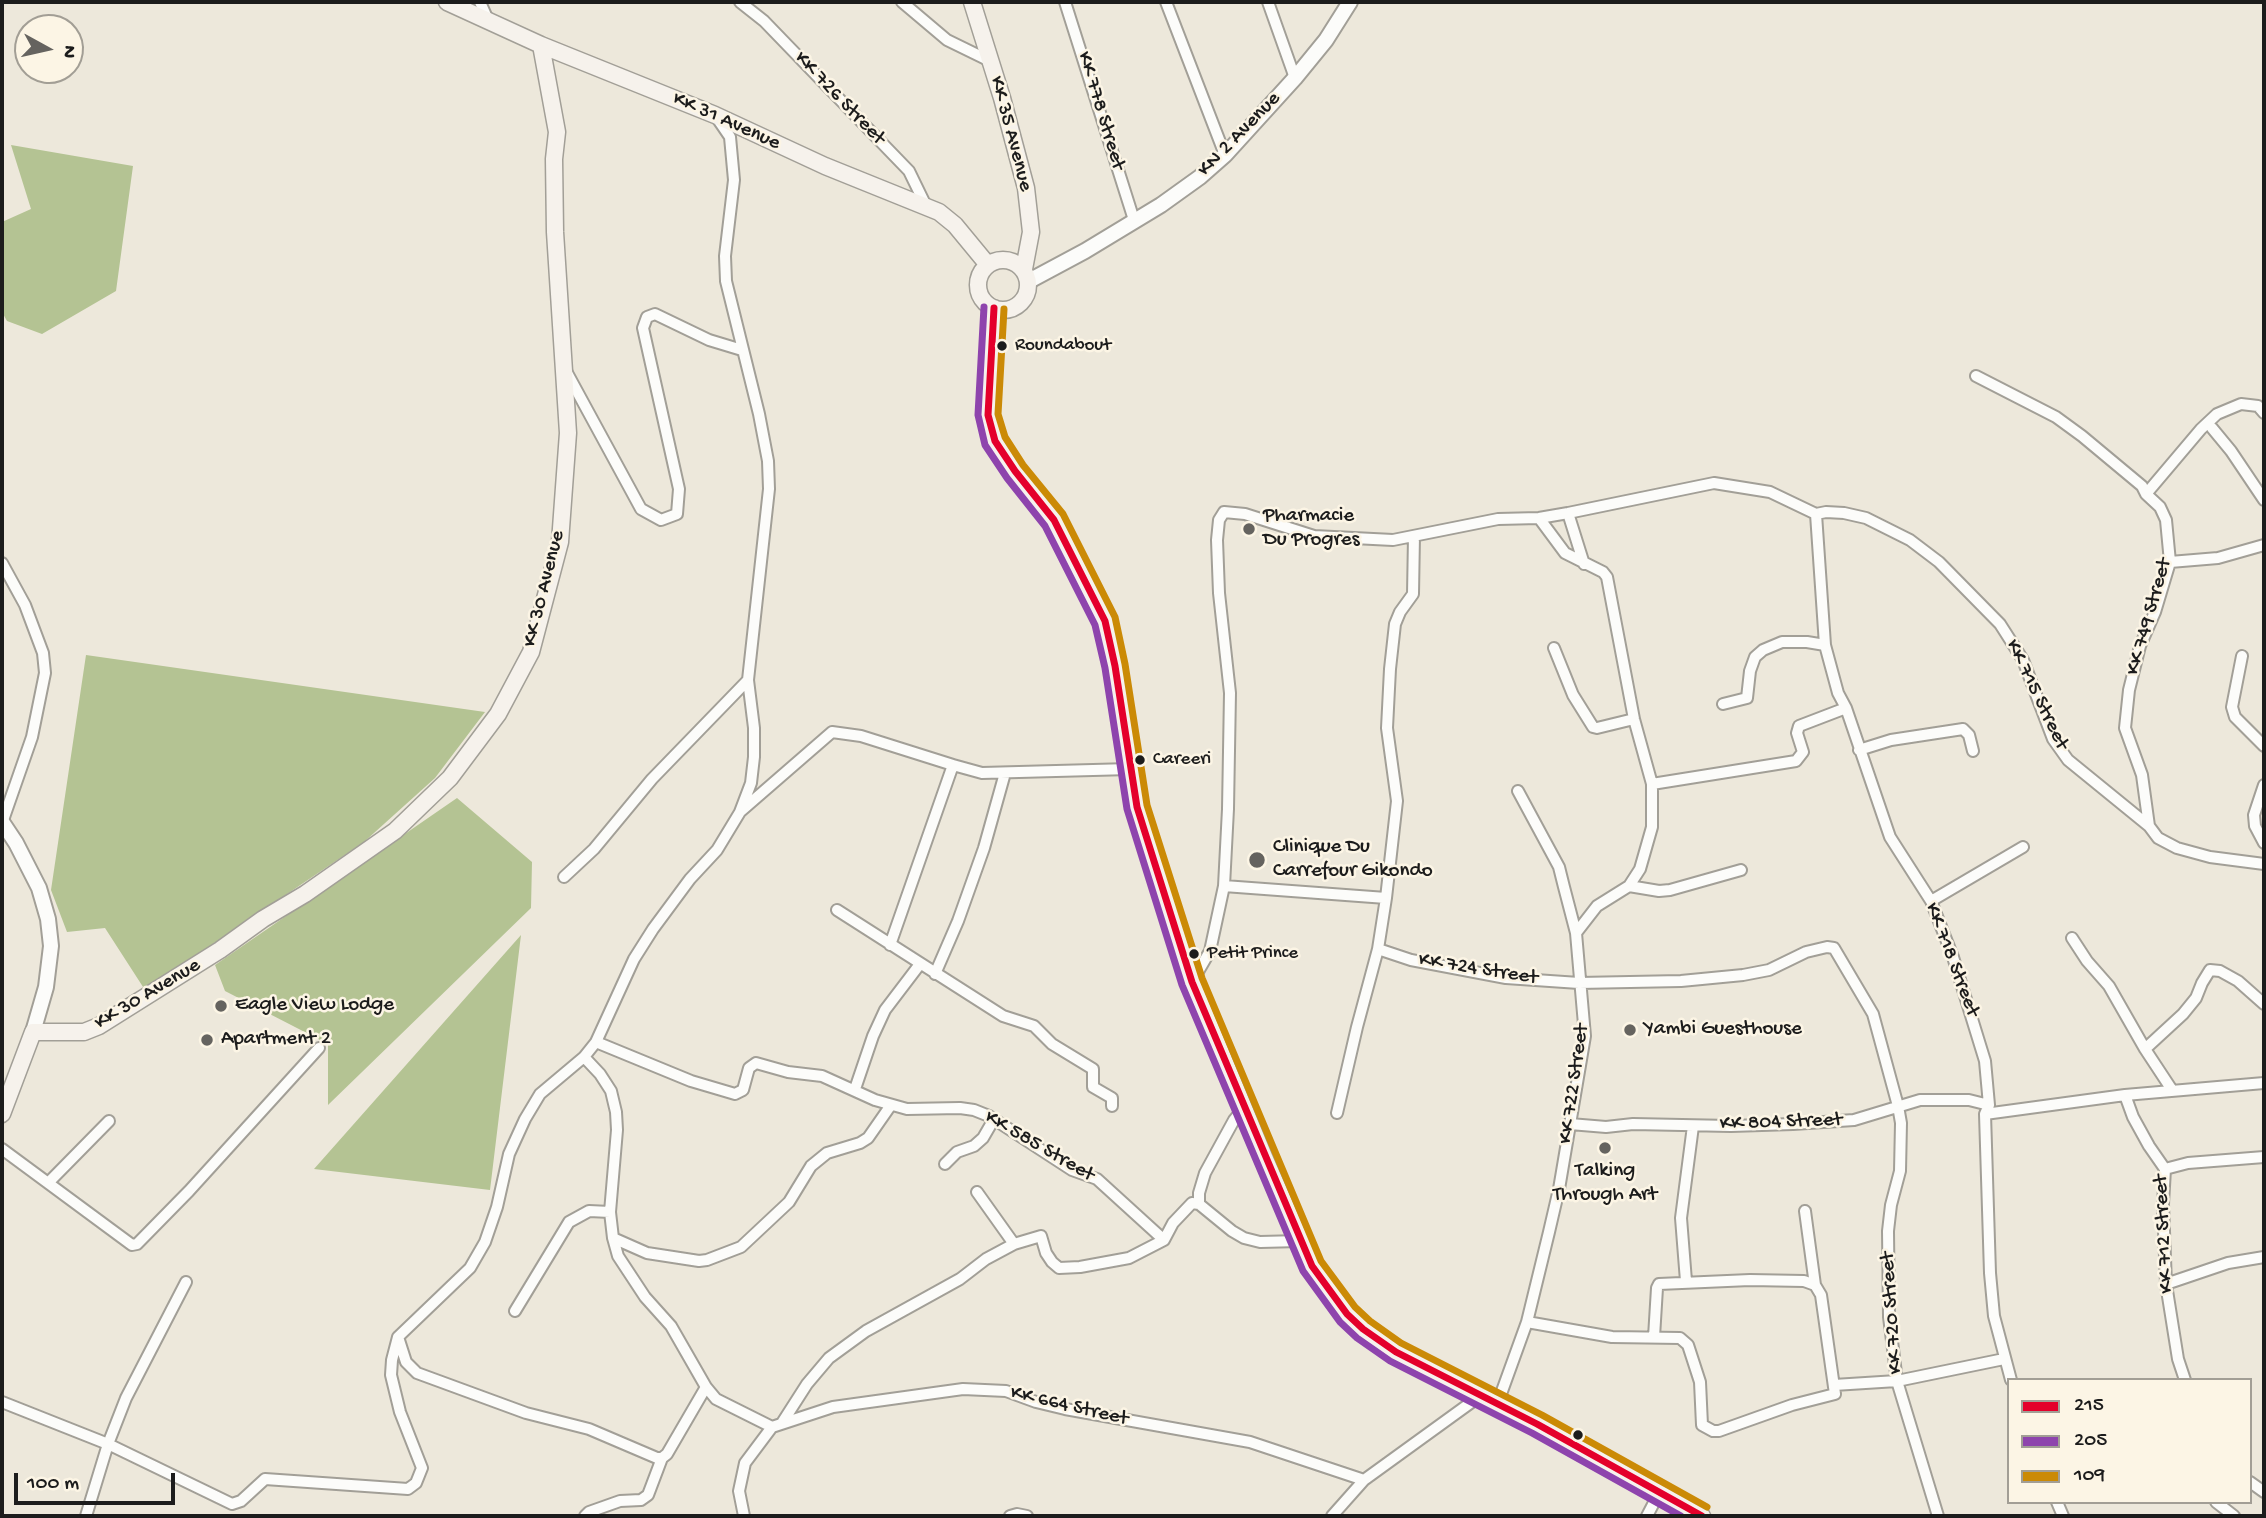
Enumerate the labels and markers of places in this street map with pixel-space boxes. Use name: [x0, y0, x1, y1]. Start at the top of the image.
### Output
place label: Roundabout: [1015, 335, 1111, 357]
marker: Roundabout: [995, 339, 1009, 353]
place label: Pharmacie Du Progres: [1263, 504, 1359, 554]
marker: Pharmacie Du Progres: [1241, 521, 1257, 537]
place label: Careeri: [1153, 749, 1211, 771]
marker: Careeri: [1133, 753, 1147, 767]
place label: Clinique Du Carrefour Gikondo: [1273, 835, 1433, 885]
marker: Clinique Du Carrefour Gikondo: [1247, 850, 1267, 870]
place label: Petit Prince: [1207, 943, 1298, 965]
marker: Petit Prince: [1187, 947, 1201, 961]
place label: Eagle View Lodge: [235, 993, 394, 1019]
marker: Eagle View Lodge: [213, 998, 229, 1014]
place label: Yambi Guesthouse: [1644, 1017, 1802, 1043]
marker: Yambi Guesthouse: [1622, 1022, 1638, 1038]
place label: Apartment 2: [221, 1027, 331, 1053]
marker: Apartment 2: [199, 1032, 215, 1048]
marker: Talking Through Art: [1597, 1140, 1613, 1156]
place label: Talking Through Art: [1553, 1159, 1657, 1209]
unlabelled marker: [1571, 1428, 1585, 1442]

